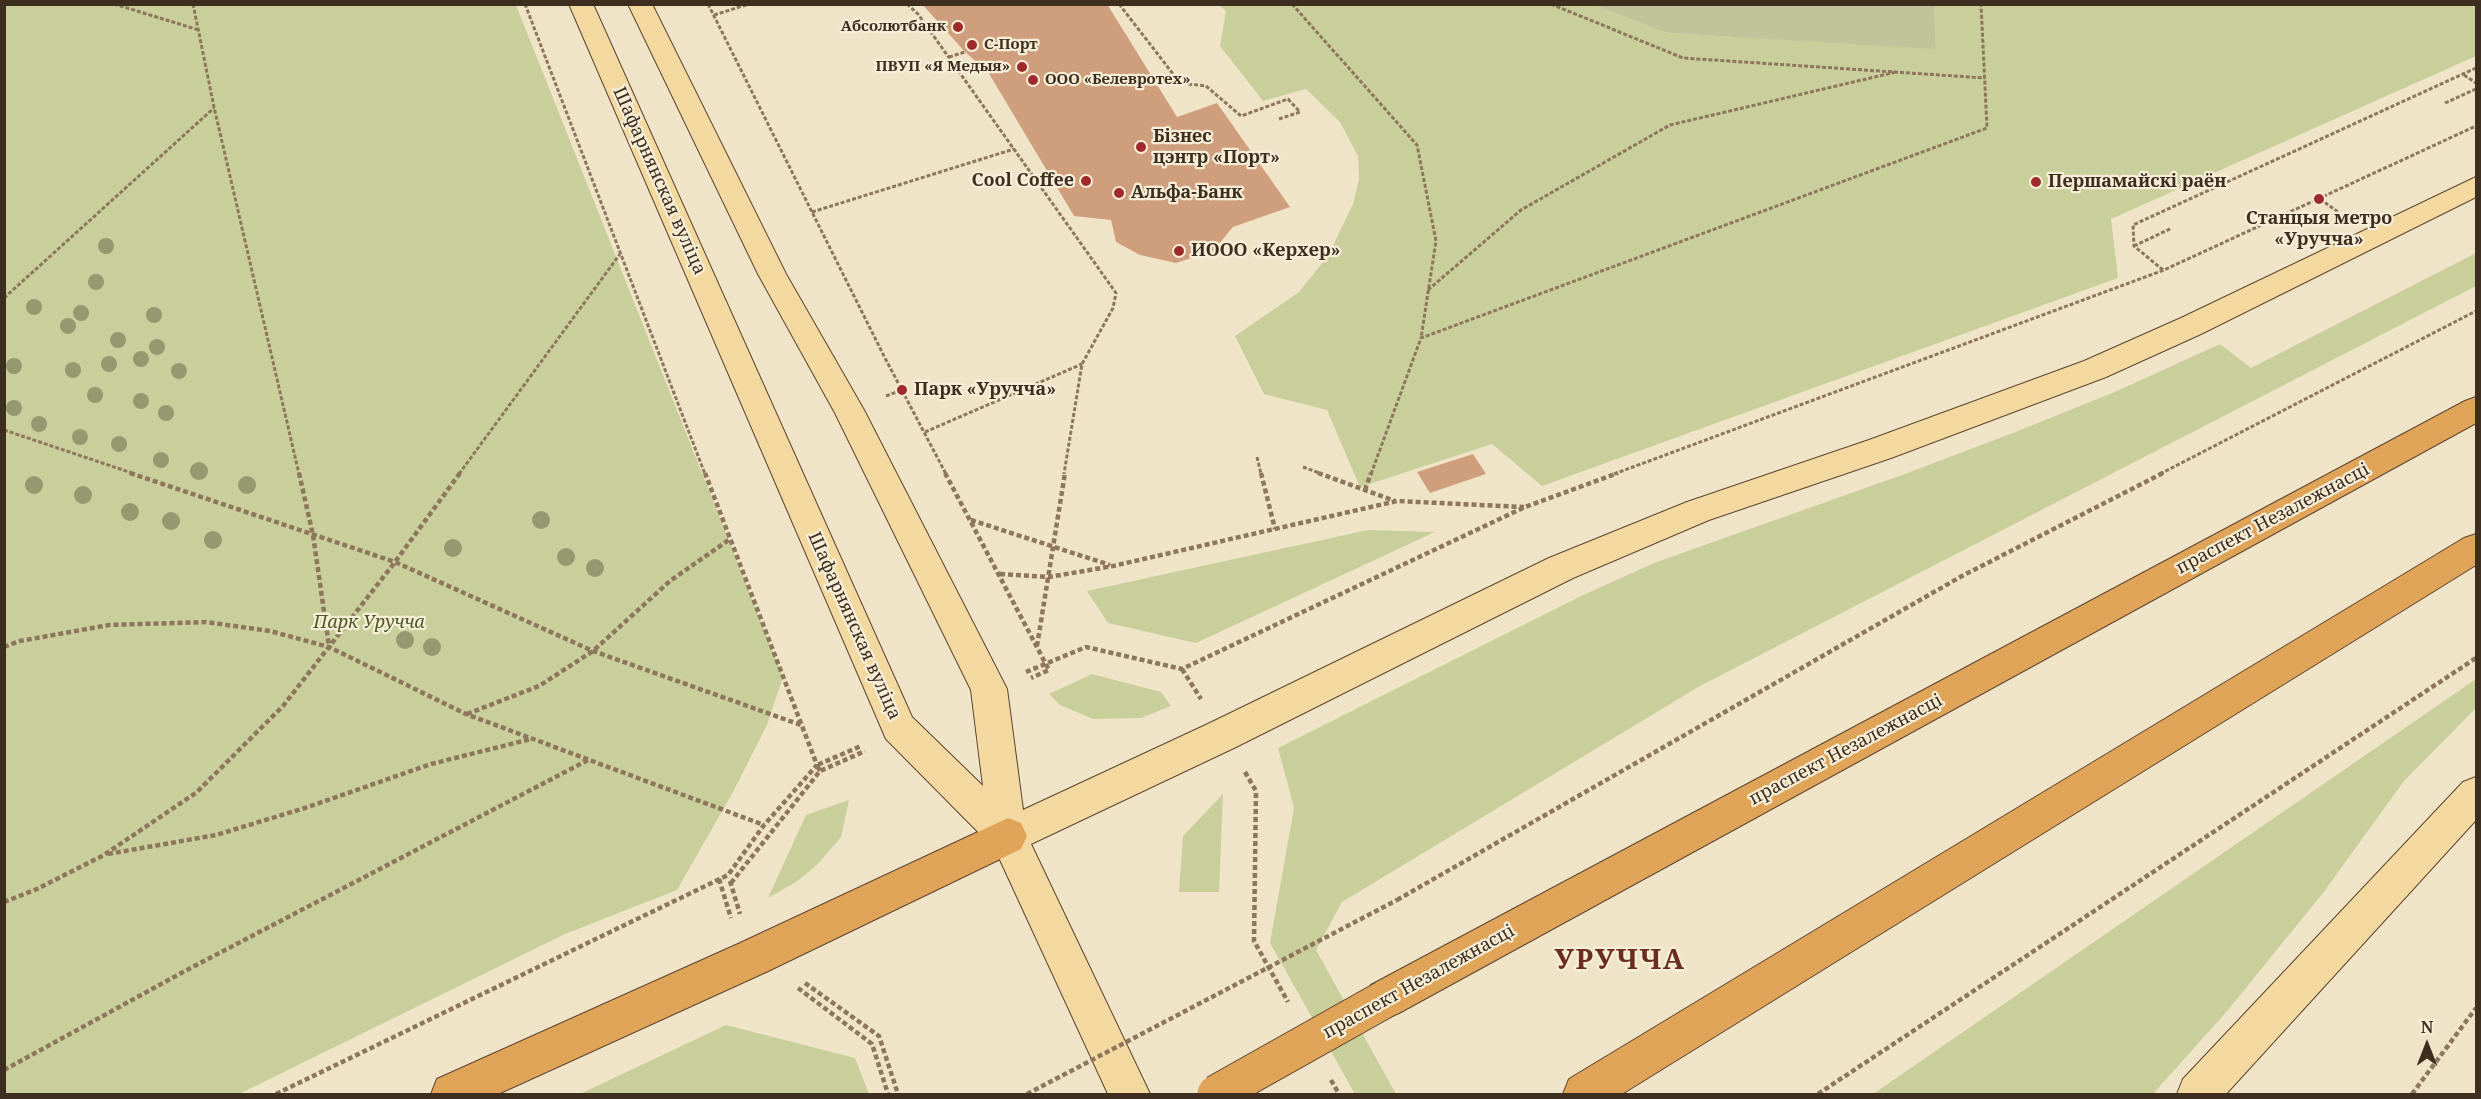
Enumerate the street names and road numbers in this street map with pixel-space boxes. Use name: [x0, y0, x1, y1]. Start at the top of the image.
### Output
street label: Шафарнянская вуліца: [608, 84, 710, 278]
street label: праспект Незалежнасці: [2173, 459, 2373, 579]
street label: Шафарнянская вуліца: [803, 529, 905, 723]
street label: праспект Незалежнасці: [1746, 690, 1946, 810]
street label: праспект Незалежнасці: [1319, 920, 1519, 1044]

